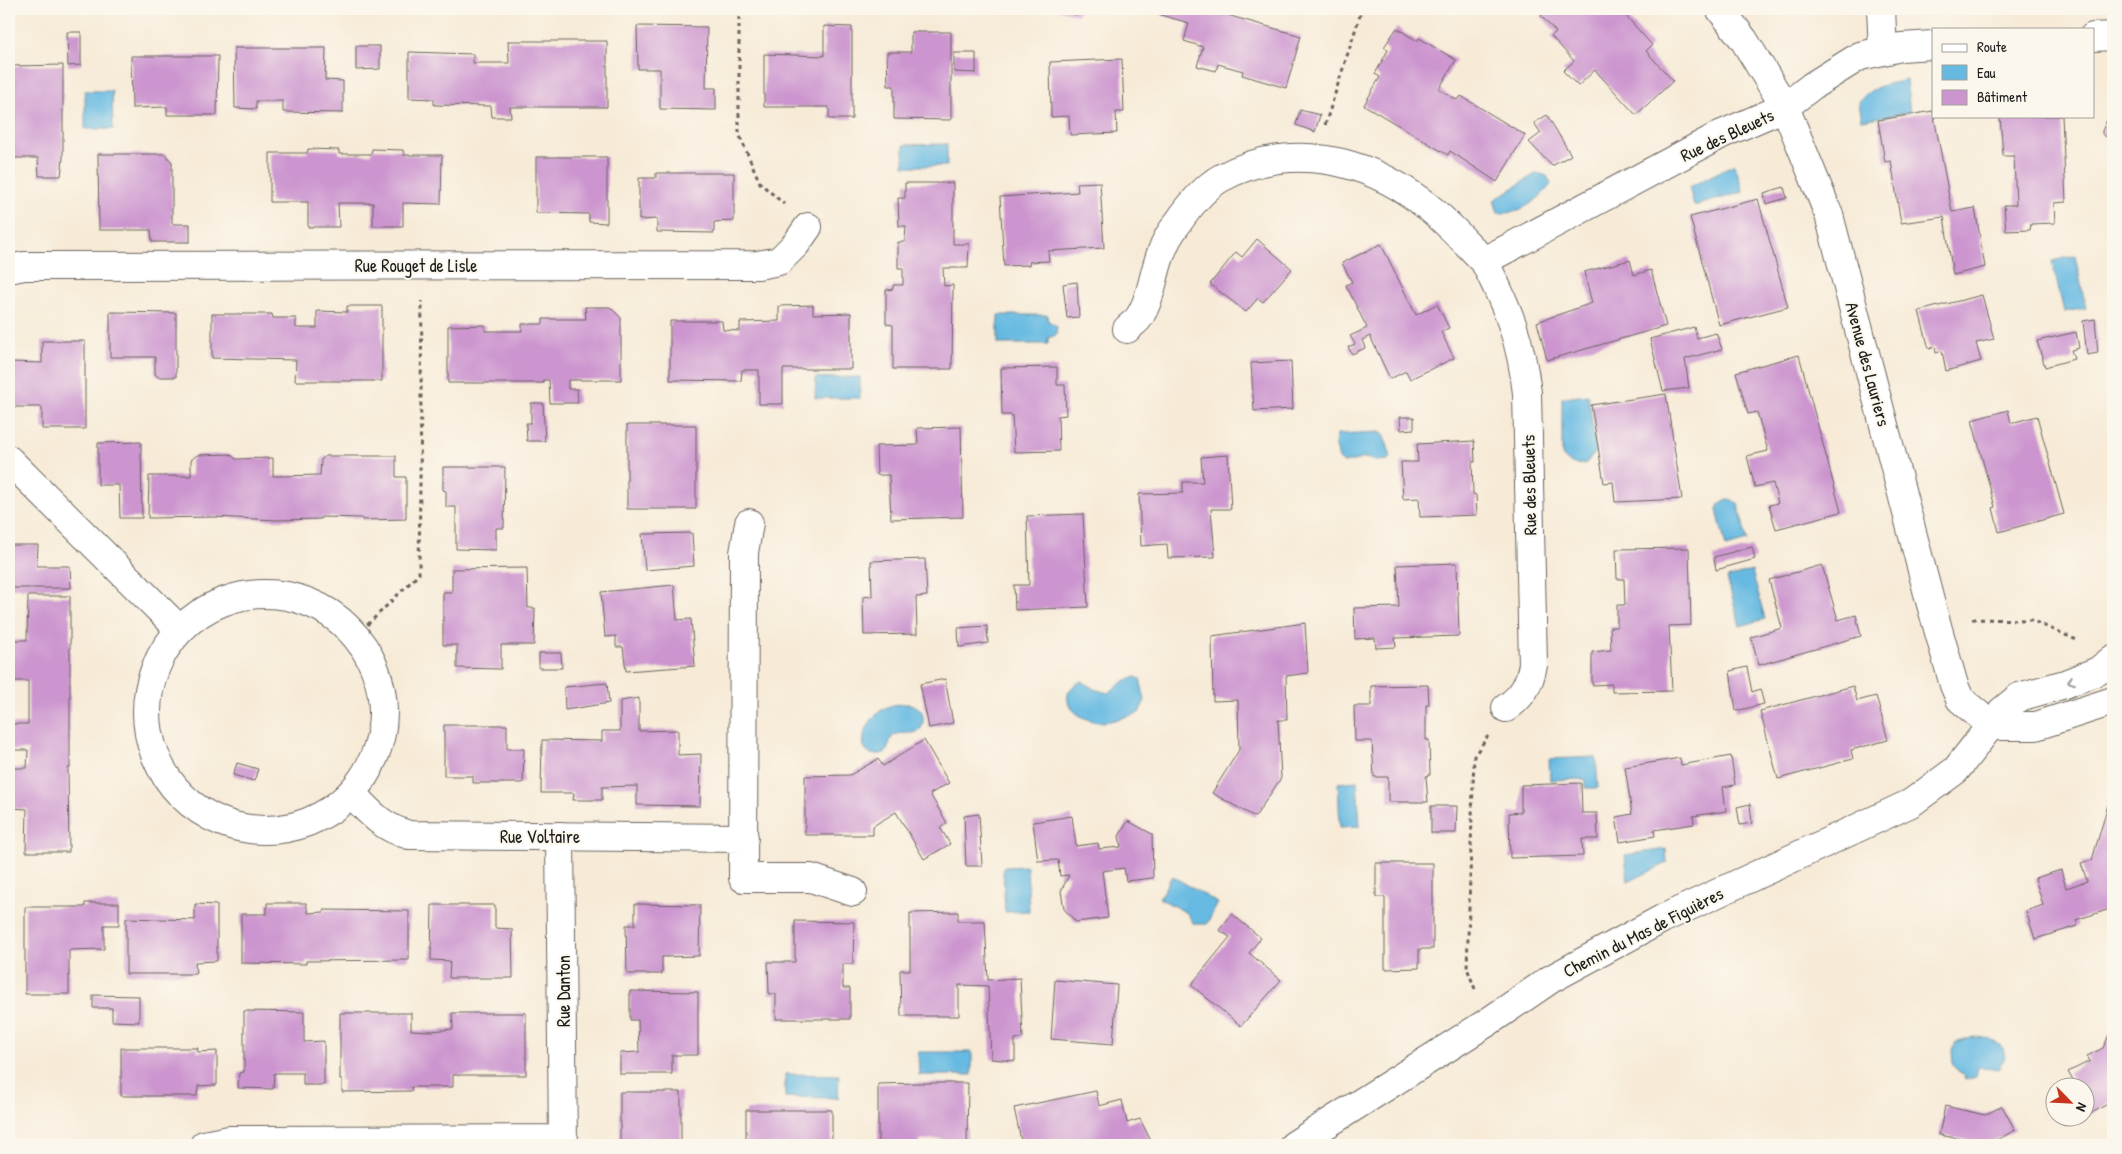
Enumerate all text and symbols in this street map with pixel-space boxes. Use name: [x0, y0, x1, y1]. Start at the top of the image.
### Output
legend: [1932, 28, 2094, 118]
text: Route: [1977, 36, 2007, 57]
text: Eau: [1977, 62, 1996, 83]
text: Bâtiment: [1977, 86, 2028, 107]
street label: Rue des Bleuets: [1676, 102, 1778, 168]
street label: Rue Rouget de Lisle: [355, 253, 477, 278]
street label: Avenue des Lauriers: [1839, 299, 1897, 429]
street label: Rue des Bleuets: [1516, 434, 1542, 535]
one-way arrow: [2067, 675, 2075, 685]
street label: Rue Voltaire: [500, 824, 580, 849]
street label: Chemin du Mas de Figuières: [1559, 881, 1728, 983]
street label: Rue Danton: [551, 955, 576, 1027]
north arrow: [2044, 1076, 2094, 1126]
text: N: [2072, 1100, 2093, 1115]

